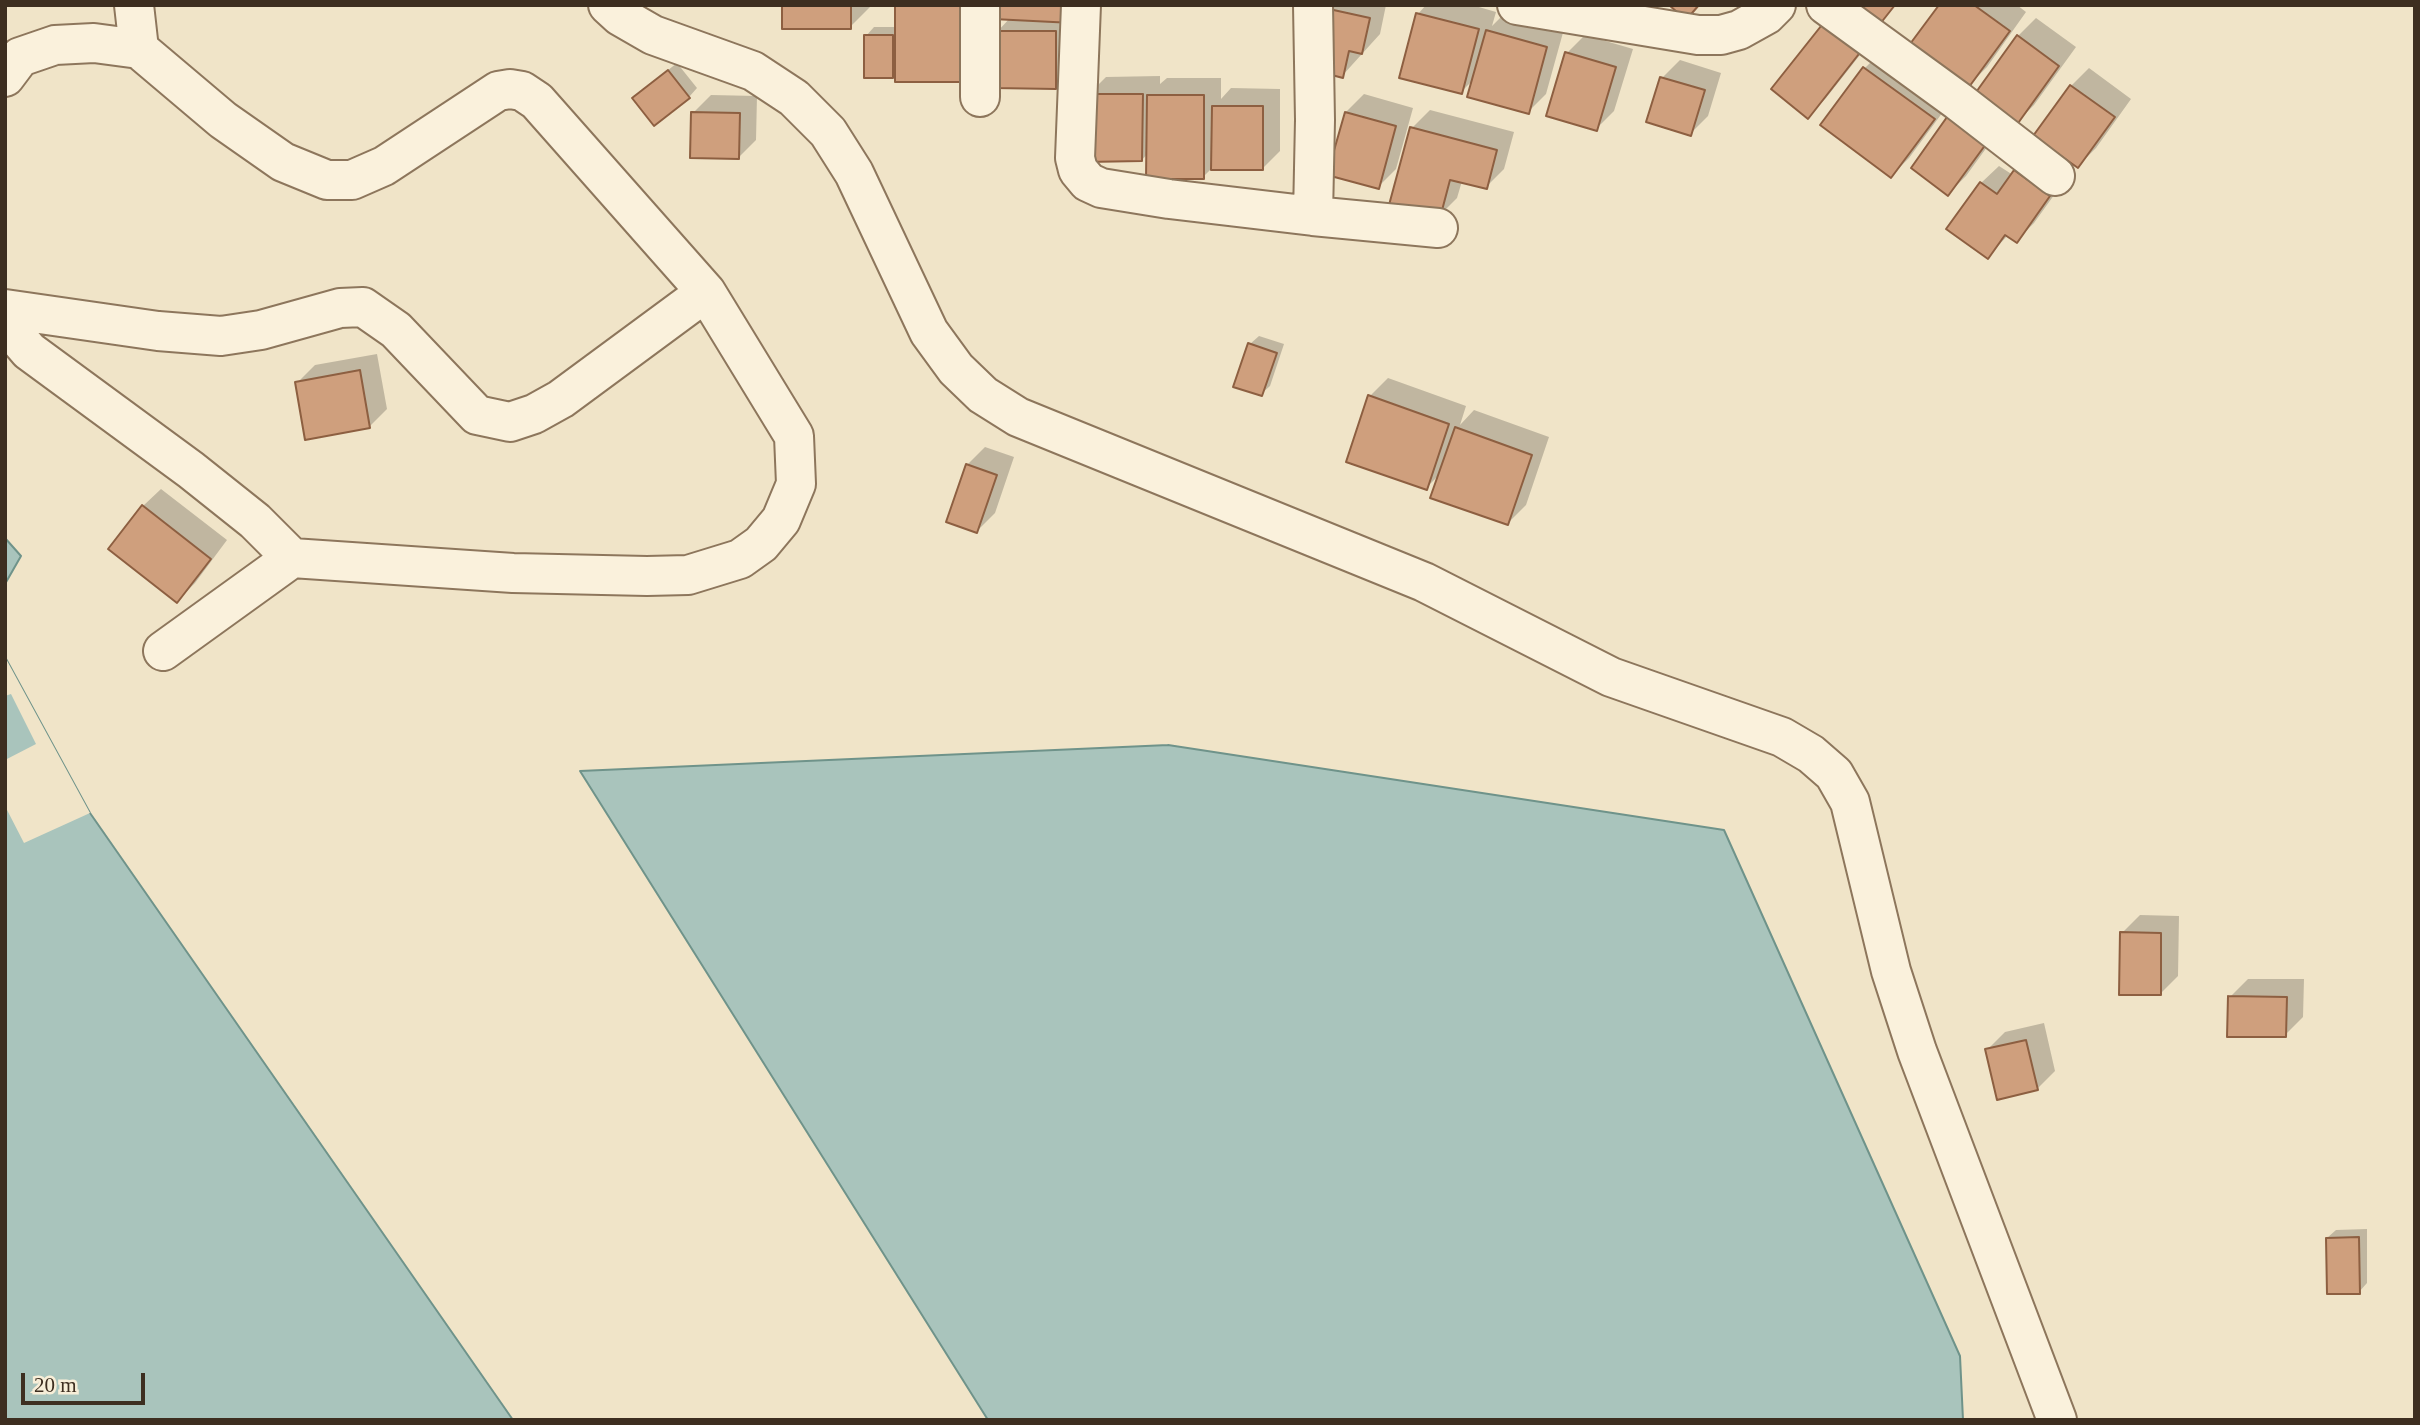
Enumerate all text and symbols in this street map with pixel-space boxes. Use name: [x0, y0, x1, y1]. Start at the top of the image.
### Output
scale bar: [24, 1358, 149, 1402]
text: 20 m: [34, 1373, 77, 1397]

